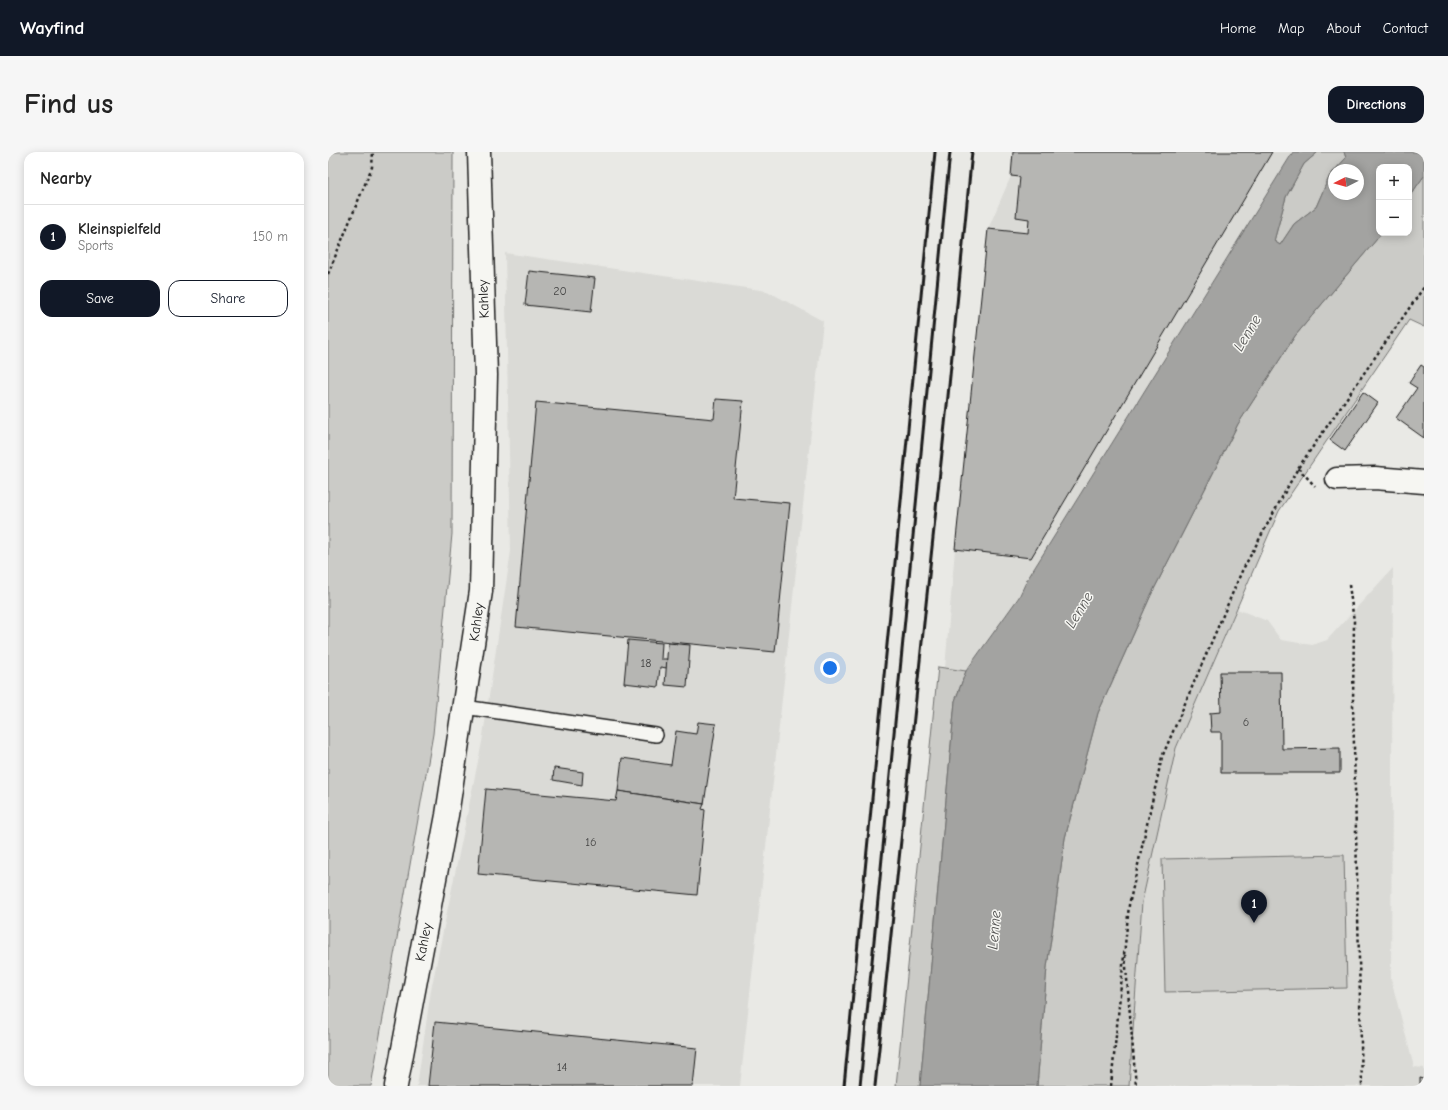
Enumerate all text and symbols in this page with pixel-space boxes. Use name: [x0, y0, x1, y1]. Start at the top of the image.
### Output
text: Wayfind: [20, 17, 84, 39]
text: Home: [1220, 20, 1256, 37]
text: Map: [1278, 20, 1304, 37]
text: About: [1326, 20, 1361, 37]
text: Contact: [1383, 20, 1428, 37]
button: Directions: [1328, 86, 1424, 123]
text: Find us: [24, 88, 113, 120]
north arrow: [1328, 164, 1364, 200]
map controls: [1376, 164, 1412, 236]
button: +: [1376, 164, 1412, 200]
text: Nearby: [40, 169, 91, 188]
button: −: [1376, 200, 1412, 236]
text: Kleinspielfeld: [78, 220, 161, 238]
text: 1: [50, 229, 56, 244]
text: 150 m: [253, 229, 288, 244]
text: Sports: [78, 238, 113, 253]
street label: Kahley: [474, 279, 493, 319]
button: Save: [40, 280, 160, 317]
button: Share: [168, 280, 288, 317]
house number: 20: [553, 284, 567, 298]
water label: Lenne: [1229, 311, 1265, 354]
water label: Lenne: [1061, 588, 1097, 631]
street label: Kahley: [465, 601, 488, 643]
house number: 18: [641, 656, 651, 670]
your location: [820, 658, 840, 678]
house number: 6: [1243, 715, 1249, 729]
house number: 16: [585, 835, 597, 849]
pin: 1: [1241, 890, 1267, 923]
water label: Lenne: [983, 909, 1005, 950]
street label: Kahley: [411, 921, 436, 963]
house number: 14: [557, 1060, 567, 1074]

